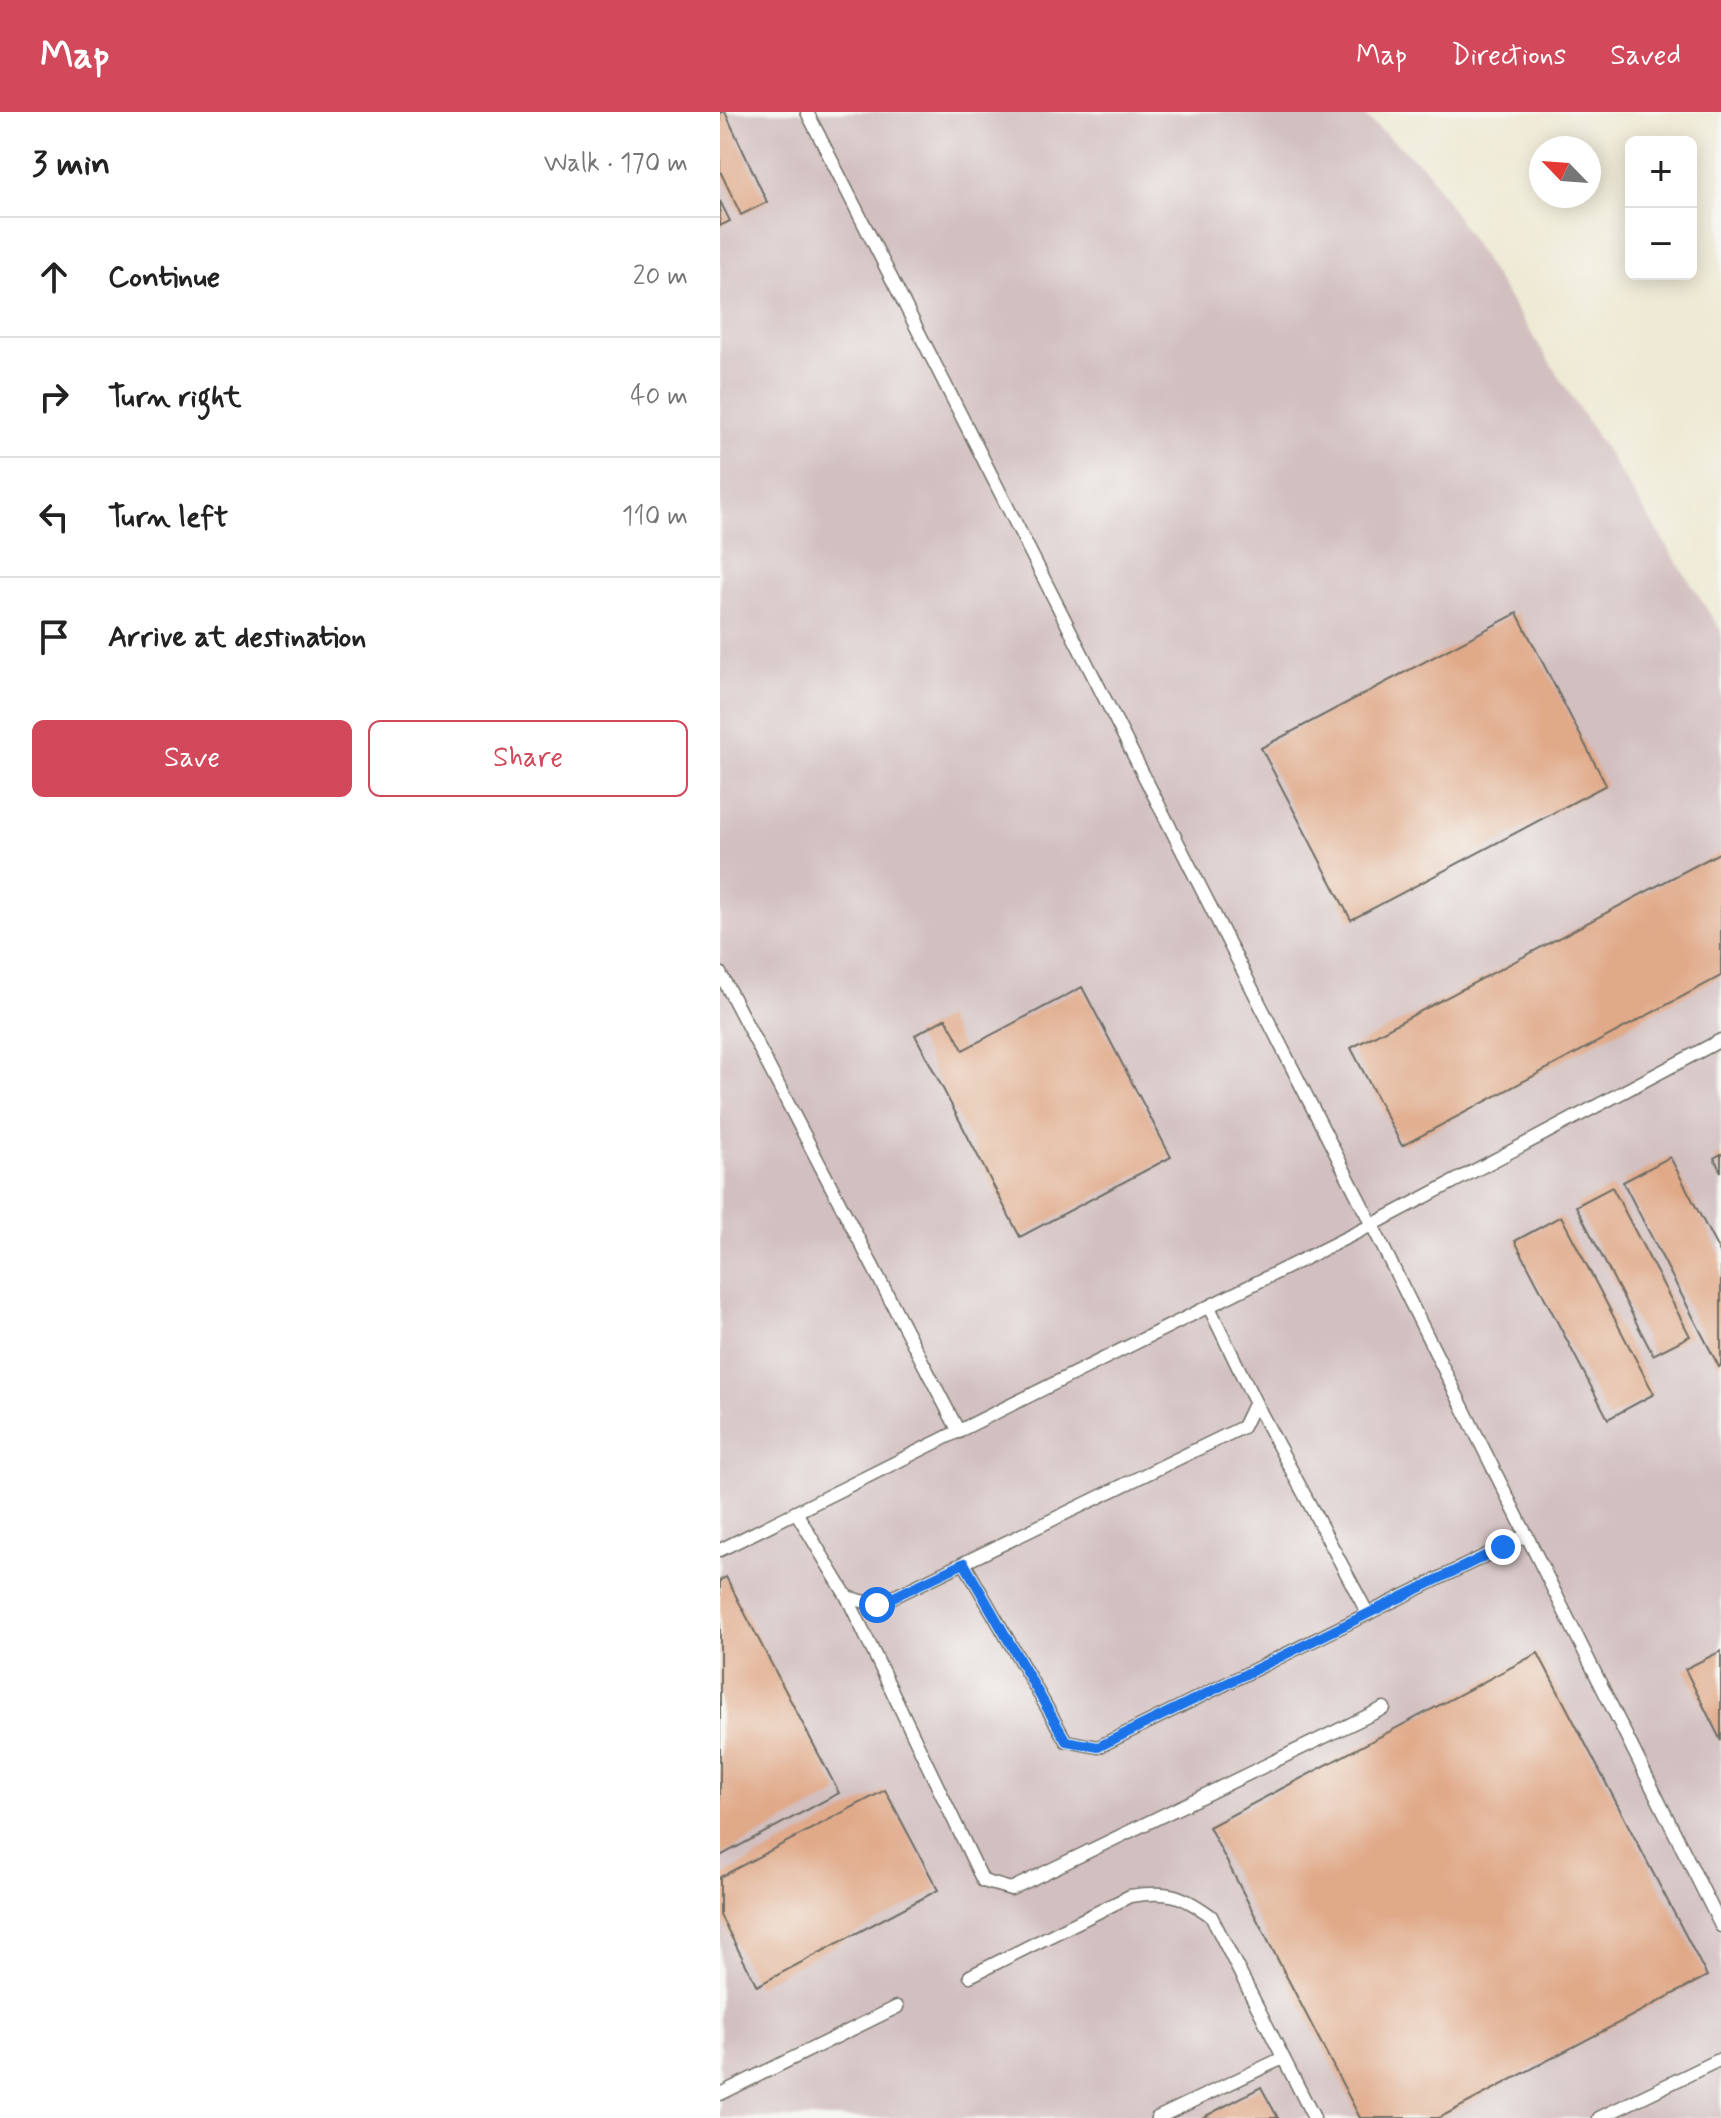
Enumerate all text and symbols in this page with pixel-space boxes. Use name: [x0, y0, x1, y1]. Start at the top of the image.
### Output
text: Map: [40, 32, 110, 81]
text: Map: [1356, 38, 1407, 75]
text: Directions: [1451, 38, 1566, 75]
text: Saved: [1610, 38, 1681, 75]
north arrow: [1529, 136, 1601, 208]
map controls: [1625, 136, 1697, 280]
button: +: [1625, 136, 1697, 208]
text: 3 min: [32, 142, 110, 187]
text: Walk · 170 m: [544, 147, 688, 181]
button: −: [1625, 208, 1697, 280]
icon: ahead: [32, 255, 76, 299]
text: Continue: [108, 258, 220, 297]
text: 20 m: [633, 260, 688, 294]
icon: right: [32, 375, 76, 419]
text: Turn right: [108, 378, 241, 417]
text: 40 m: [630, 380, 688, 414]
icon: left: [32, 495, 76, 539]
text: Turn left: [108, 498, 228, 537]
text: 110 m: [622, 500, 688, 534]
icon: arrive: [32, 615, 76, 659]
text: Arrive at destination: [108, 618, 366, 657]
button: Save: [32, 720, 352, 797]
button: Share: [368, 720, 688, 797]
route end: [1485, 1529, 1521, 1565]
route start: [859, 1587, 895, 1623]

